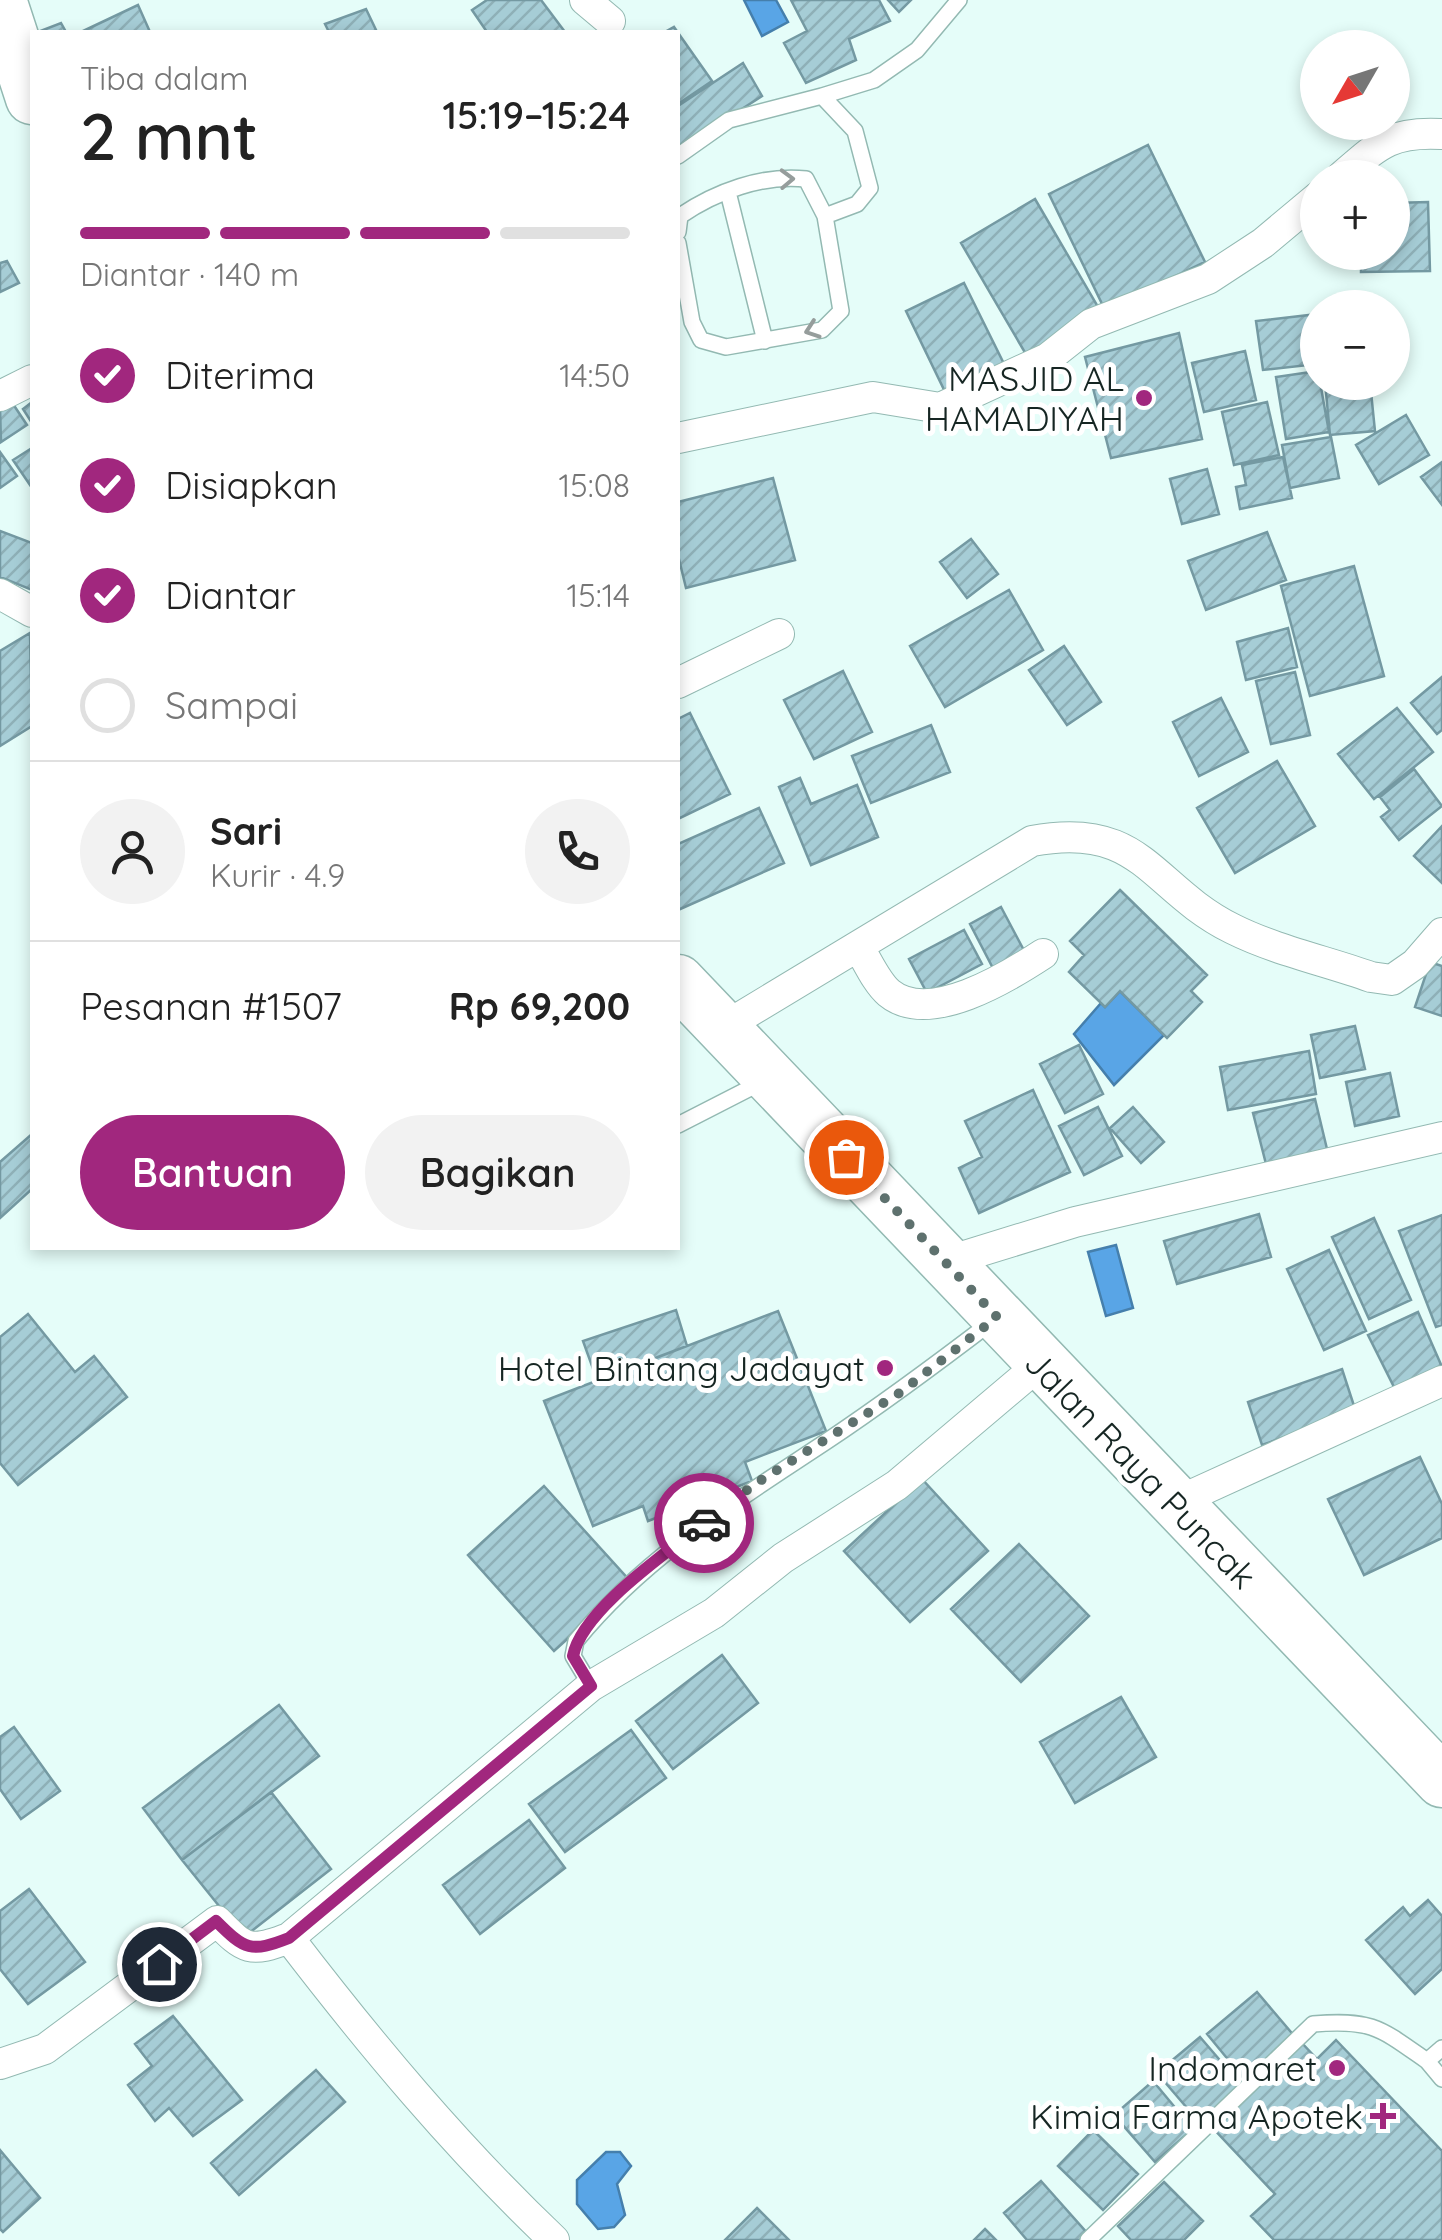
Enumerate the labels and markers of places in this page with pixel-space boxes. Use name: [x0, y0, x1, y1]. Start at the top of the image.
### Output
place label: MASJID AL HAMADIYAH: [925, 356, 1124, 440]
marker: MASJID AL HAMADIYAH: [1133, 387, 1155, 409]
pin: [804, 1115, 889, 1200]
place label: Hotel Bintang Jadayat: [498, 1346, 865, 1390]
marker: Hotel Bintang Jadayat: [874, 1357, 896, 1379]
pin: [117, 1922, 202, 2007]
place label: Indomaret: [1148, 2046, 1317, 2090]
marker: Indomaret: [1326, 2057, 1348, 2079]
place label: Kimia Farma Apotek: [1030, 2094, 1363, 2138]
marker: Kimia Farma Apotek: [1372, 2105, 1394, 2127]

